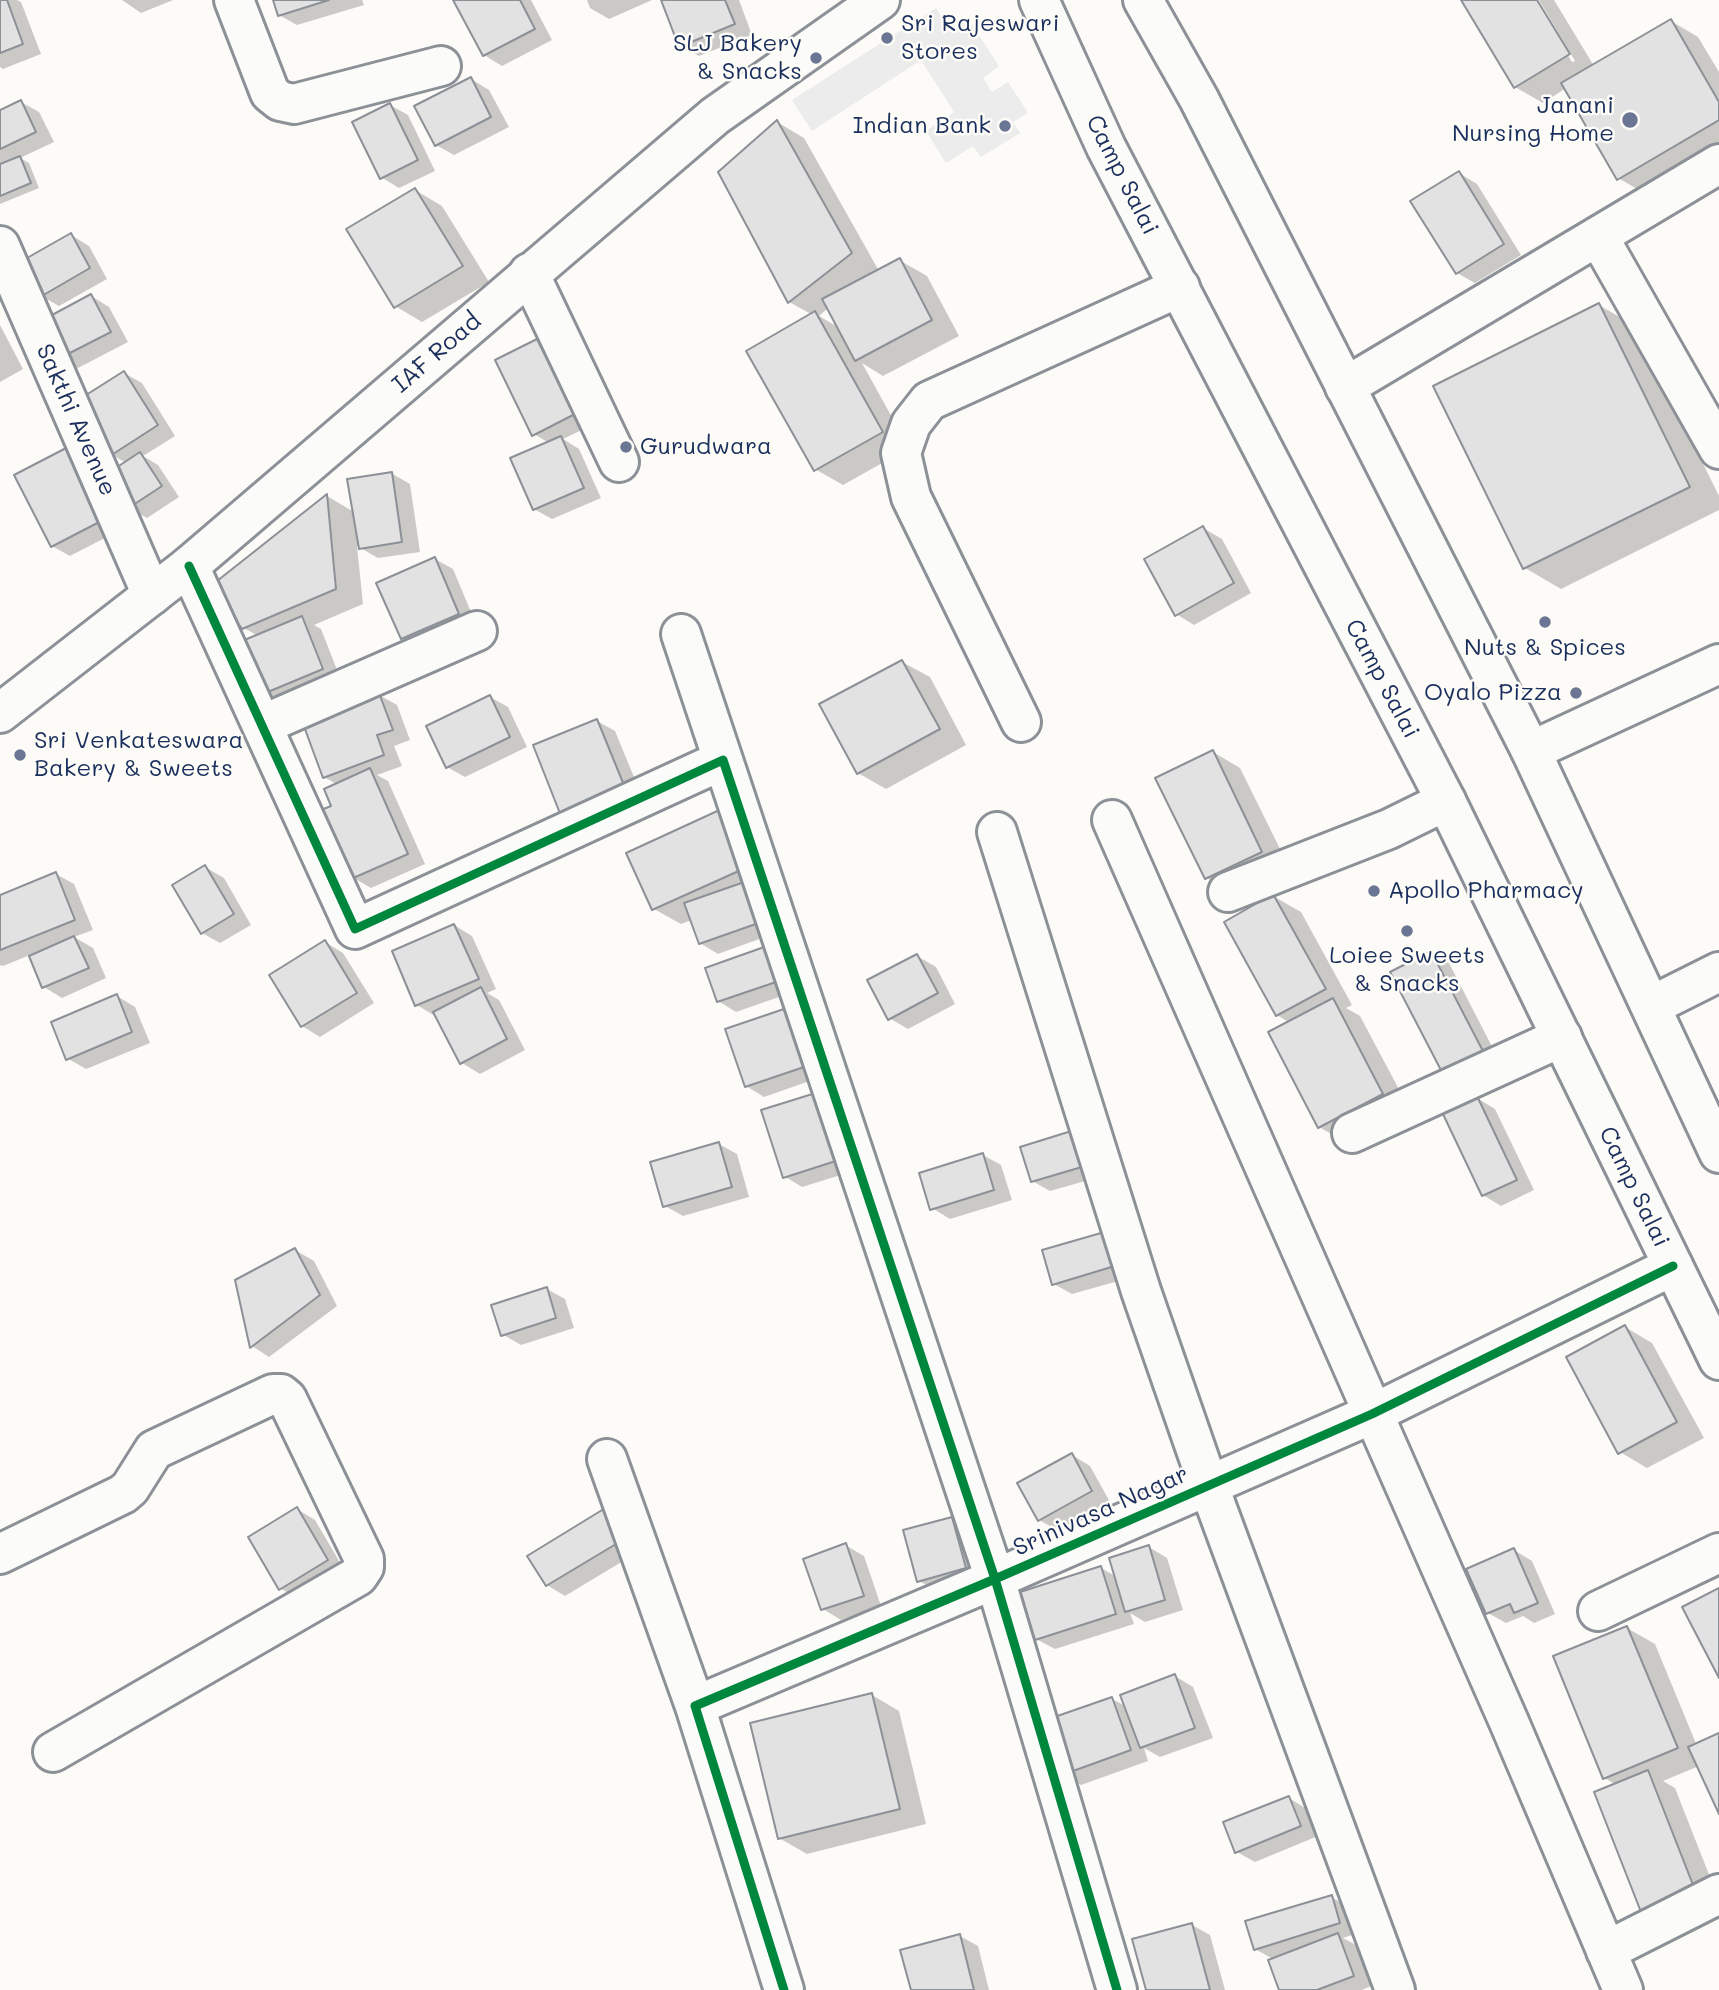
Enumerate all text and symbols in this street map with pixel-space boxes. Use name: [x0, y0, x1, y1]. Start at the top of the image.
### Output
place label: Sri Rajeswari Stores: [901, 10, 1059, 66]
place label: SLJ Bakery & Snacks: [673, 30, 802, 86]
marker: Sri Rajeswari Stores: [879, 30, 895, 46]
marker: SLJ Bakery & Snacks: [808, 50, 824, 66]
place label: Janani Nursing Home: [1452, 92, 1614, 148]
street label: Camp Salai: [1080, 110, 1164, 240]
marker: Janani Nursing Home: [1620, 110, 1640, 130]
place label: Indian Bank: [853, 112, 991, 140]
marker: Indian Bank: [997, 118, 1013, 134]
street label: IAF Road: [387, 307, 487, 399]
street label: Sakthi Avenue: [30, 340, 122, 500]
place label: Gurudwara: [640, 433, 772, 461]
marker: Gurudwara: [618, 439, 634, 455]
marker: Nuts & Spices: [1537, 614, 1553, 630]
street label: Camp Salai: [1339, 615, 1425, 743]
place label: Nuts & Spices: [1464, 634, 1626, 662]
place label: Oyalo Pizza: [1424, 679, 1562, 707]
marker: Oyalo Pizza: [1568, 685, 1584, 701]
place label: Sri Venkateswara Bakery & Sweets: [34, 727, 244, 783]
marker: Sri Venkateswara Bakery & Sweets: [12, 747, 28, 763]
place label: Apollo Pharmacy: [1388, 877, 1584, 905]
marker: Apollo Pharmacy: [1366, 883, 1382, 899]
marker: Loiee Sweets & Snacks: [1399, 923, 1415, 939]
place label: Loiee Sweets & Snacks: [1329, 942, 1485, 998]
street label: Camp Salai: [1592, 1122, 1676, 1252]
street label: Srinivasa Nagar: [1009, 1459, 1193, 1563]

